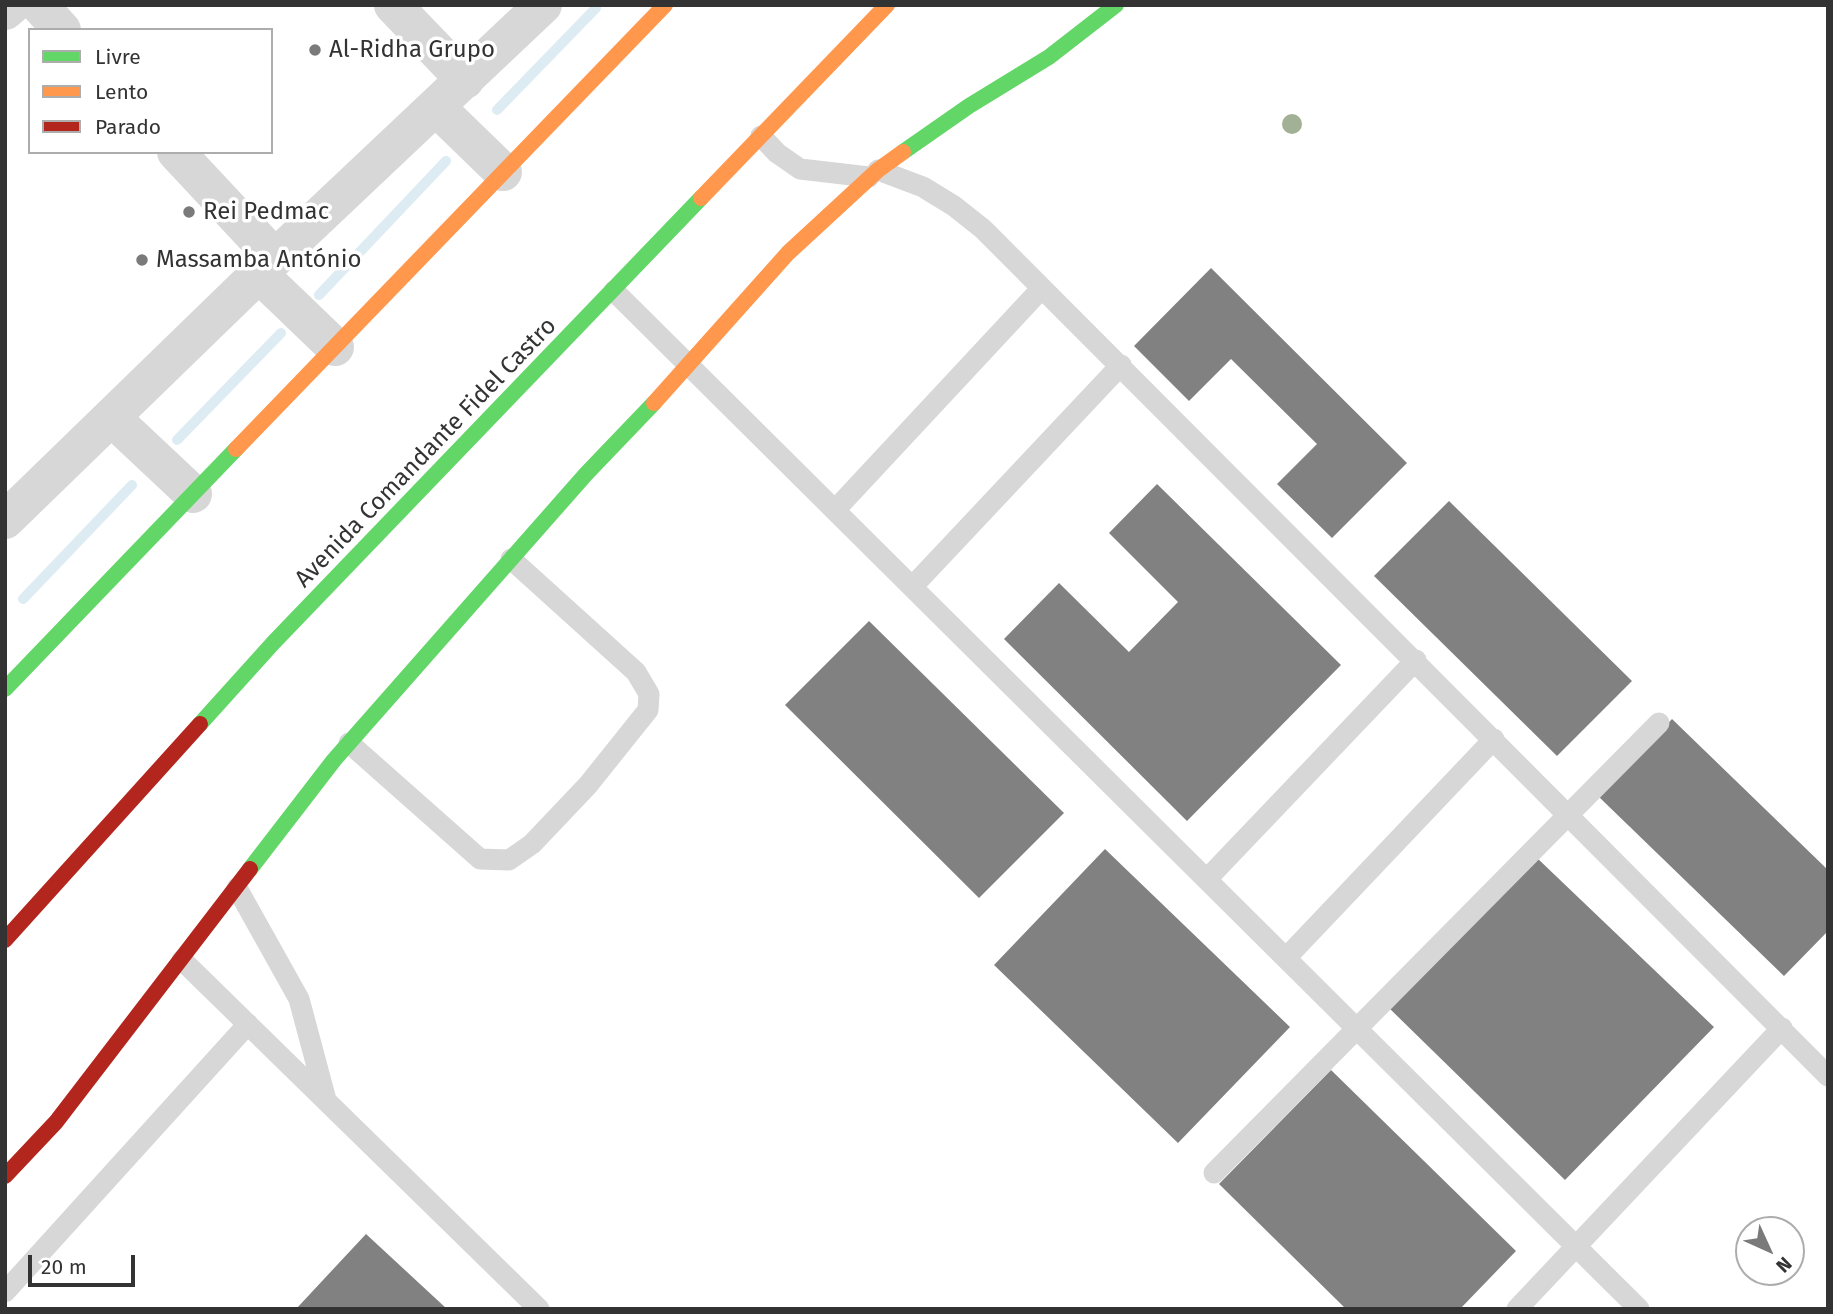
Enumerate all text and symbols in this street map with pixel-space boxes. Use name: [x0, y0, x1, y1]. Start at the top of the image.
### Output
legend: [28, 28, 273, 154]
place label: Al-Ridha Grupo: [329, 36, 495, 64]
marker: Al-Ridha Grupo: [307, 42, 323, 58]
text: Livre: [95, 44, 141, 70]
text: Lento: [95, 79, 148, 105]
text: Parado: [95, 114, 161, 140]
place label: Rei Pedmac: [203, 198, 329, 226]
marker: Rei Pedmac: [181, 204, 197, 220]
place label: Massamba António: [156, 246, 361, 274]
marker: Massamba António: [134, 252, 150, 268]
street label: Avenida Comandante Fidel Castro: [289, 312, 563, 594]
north arrow: [1735, 1216, 1805, 1286]
scale bar: [32, 1240, 138, 1284]
text: N: [1771, 1252, 1796, 1277]
text: 20 m: [41, 1254, 87, 1280]

